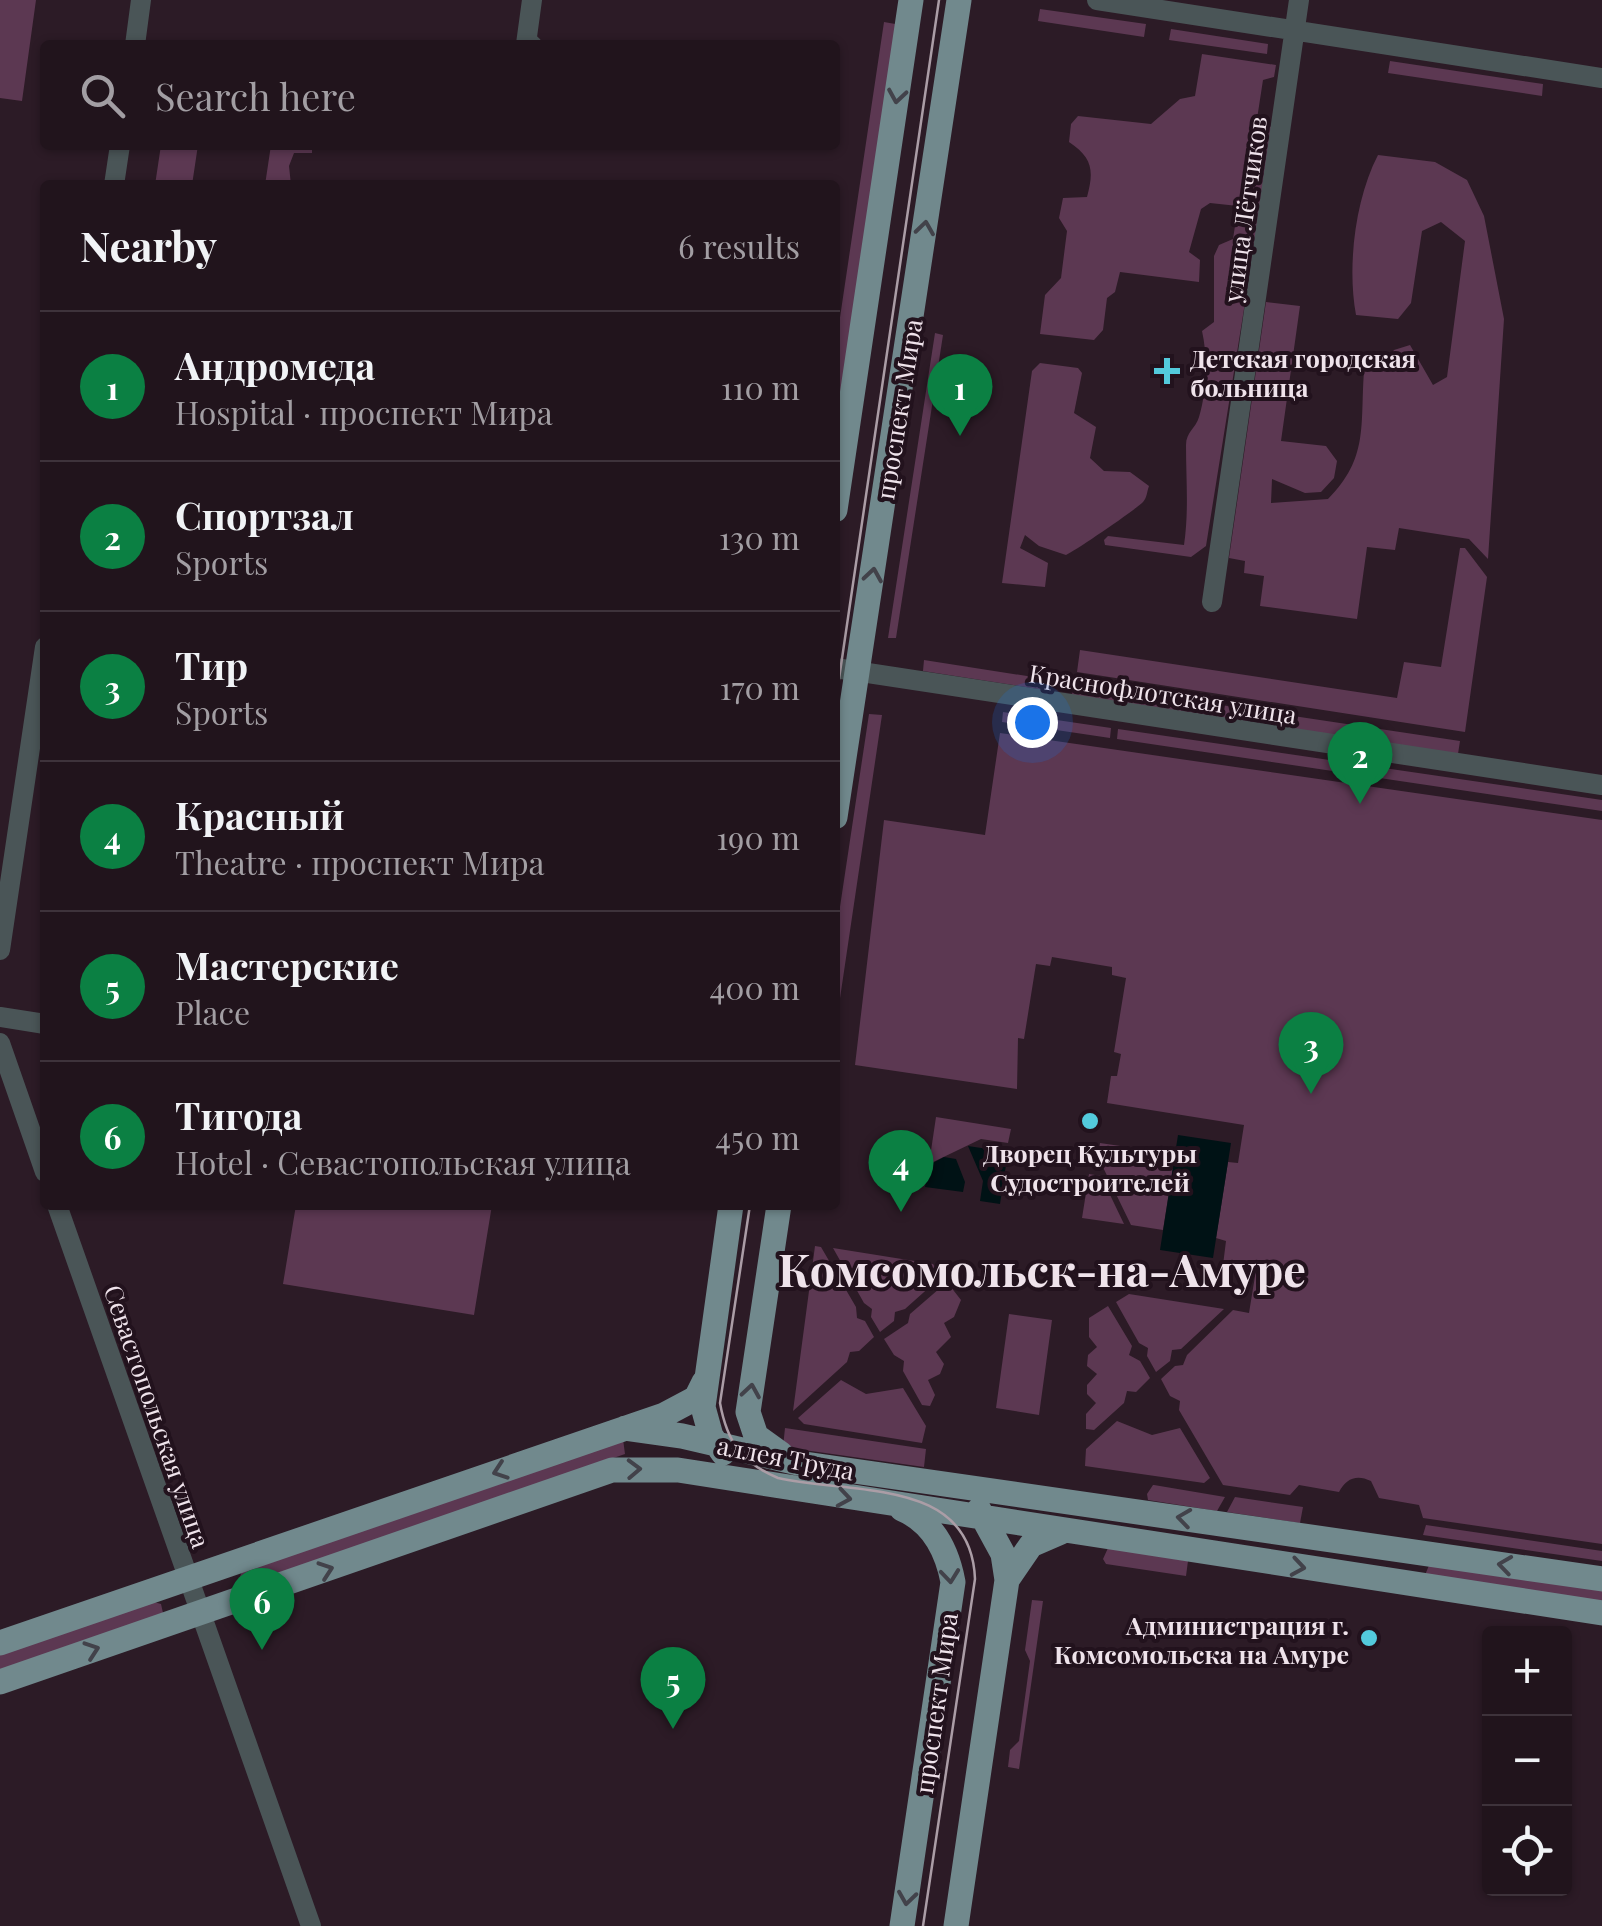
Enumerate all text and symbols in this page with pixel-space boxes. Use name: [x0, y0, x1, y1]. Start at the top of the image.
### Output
search box: [40, 40, 840, 150]
icon: search: [75, 68, 130, 123]
text: Search here: [155, 70, 356, 121]
one-way arrow: [887, 88, 908, 105]
street label: улица Лётчиков: [1214, 114, 1273, 305]
text: Nearby: [80, 217, 217, 273]
one-way arrow: [914, 219, 935, 236]
text: 6 results: [678, 224, 800, 267]
street label: проспект Мира: [867, 316, 929, 502]
text: Андромеда: [175, 339, 375, 390]
place label: Детская городская больница: [1190, 341, 1416, 403]
pin: 1: [928, 354, 992, 436]
marker: Детская городская больница: [1154, 358, 1180, 384]
text: 1: [106, 365, 119, 408]
text: 110 m: [721, 365, 800, 408]
text: Hospital · проспект Мира: [175, 390, 553, 433]
text: Спортзал: [175, 489, 354, 540]
text: 2: [104, 515, 121, 558]
text: 130 m: [719, 515, 800, 558]
text: Sports: [175, 540, 268, 583]
one-way arrow: [862, 567, 883, 583]
text: Тир: [175, 639, 248, 690]
street label: Краснофлотская улица: [1027, 656, 1300, 731]
text: 3: [105, 665, 120, 708]
text: 170 m: [720, 665, 800, 708]
text: Sports: [175, 690, 268, 733]
your location: [1007, 697, 1058, 748]
pin: 2: [1328, 722, 1392, 804]
text: Красный: [175, 789, 344, 840]
text: 4: [104, 815, 121, 858]
text: 190 m: [716, 815, 800, 858]
text: Theatre · проспект Мира: [175, 840, 545, 883]
text: Мастерские: [175, 939, 399, 990]
text: 5: [105, 965, 120, 1008]
text: 400 m: [709, 965, 800, 1008]
text: Place: [175, 990, 250, 1033]
pin: 3: [1278, 1012, 1344, 1094]
text: Тигода: [175, 1089, 302, 1140]
marker: Дворец Культуры Судостроителей: [1079, 1110, 1101, 1132]
text: 6: [104, 1115, 121, 1158]
text: 450 m: [715, 1115, 800, 1158]
pin: 4: [868, 1130, 934, 1212]
place label: Дворец Культуры Судостроителей: [983, 1136, 1197, 1198]
text: Hotel · Севастопольская улица: [175, 1140, 631, 1183]
district label: Комсомольск-на-Амуре: [778, 1238, 1306, 1298]
street label: Севастопольская улица: [97, 1280, 219, 1552]
one-way arrow: [740, 1383, 761, 1399]
street label: аллея Труда: [715, 1428, 858, 1487]
one-way arrow: [492, 1459, 509, 1479]
one-way arrow: [626, 1459, 642, 1480]
one-way arrow: [836, 1487, 853, 1508]
one-way arrow: [1176, 1509, 1192, 1530]
one-way arrow: [1497, 1555, 1514, 1576]
one-way arrow: [1290, 1556, 1306, 1577]
one-way arrow: [316, 1561, 333, 1581]
pin: 6: [230, 1568, 294, 1650]
one-way arrow: [938, 1568, 960, 1584]
place label: Администрация г. Комсомольска на Амуре: [1054, 1608, 1349, 1670]
street label: проспект Мира: [906, 1610, 964, 1796]
map controls: [1482, 1626, 1572, 1896]
button: +: [1482, 1626, 1572, 1716]
marker: Администрация г. Комсомольска на Амуре: [1358, 1627, 1380, 1649]
one-way arrow: [83, 1642, 100, 1662]
pin: 5: [640, 1646, 706, 1729]
button: −: [1482, 1716, 1572, 1806]
button: locate: [1482, 1806, 1572, 1896]
one-way arrow: [897, 1889, 918, 1906]

